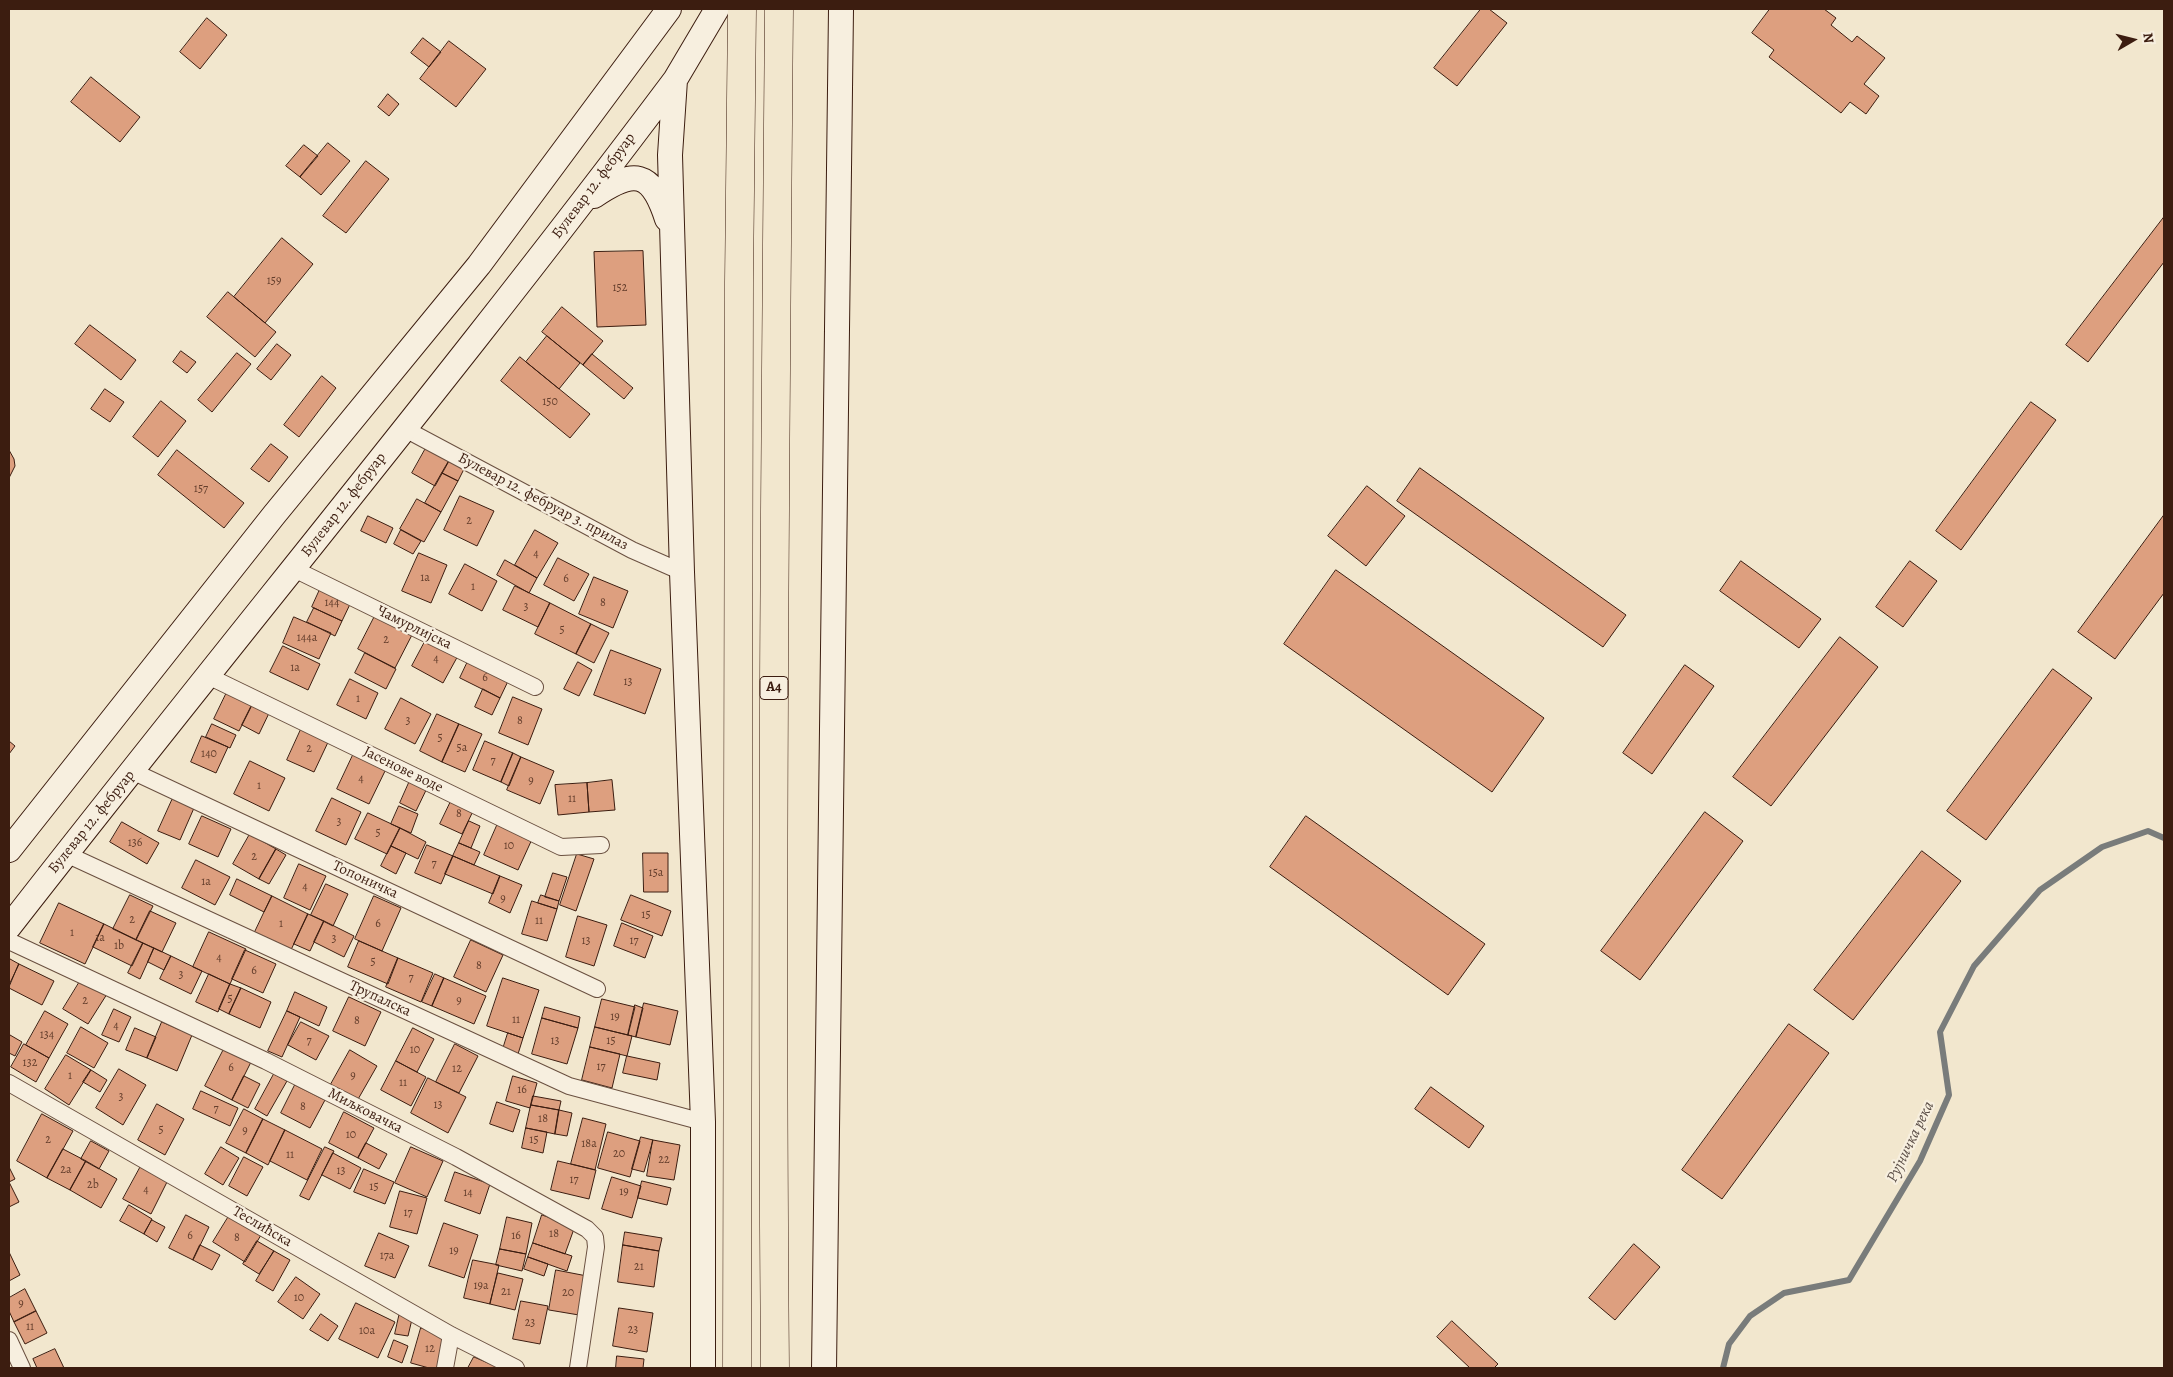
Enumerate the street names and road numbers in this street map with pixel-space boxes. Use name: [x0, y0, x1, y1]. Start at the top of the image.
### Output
street label: Булевар 12. фебруар: [548, 130, 640, 242]
street label: Булевар 12. фебруар: [298, 449, 390, 561]
street label: Булевар 12. фебруар 3. прилаз: [455, 449, 631, 555]
street label: Чамурлијска: [374, 602, 454, 654]
road number: A4: [760, 676, 788, 700]
street label: Јасенове воде: [360, 743, 446, 797]
street label: Булевар 12. фебруар: [45, 767, 139, 877]
street label: Топоничка: [329, 857, 401, 903]
street label: Трупалска: [346, 977, 414, 1021]
street label: Миљковачка: [325, 1084, 405, 1138]
street label: Теслићска: [229, 1203, 295, 1251]

